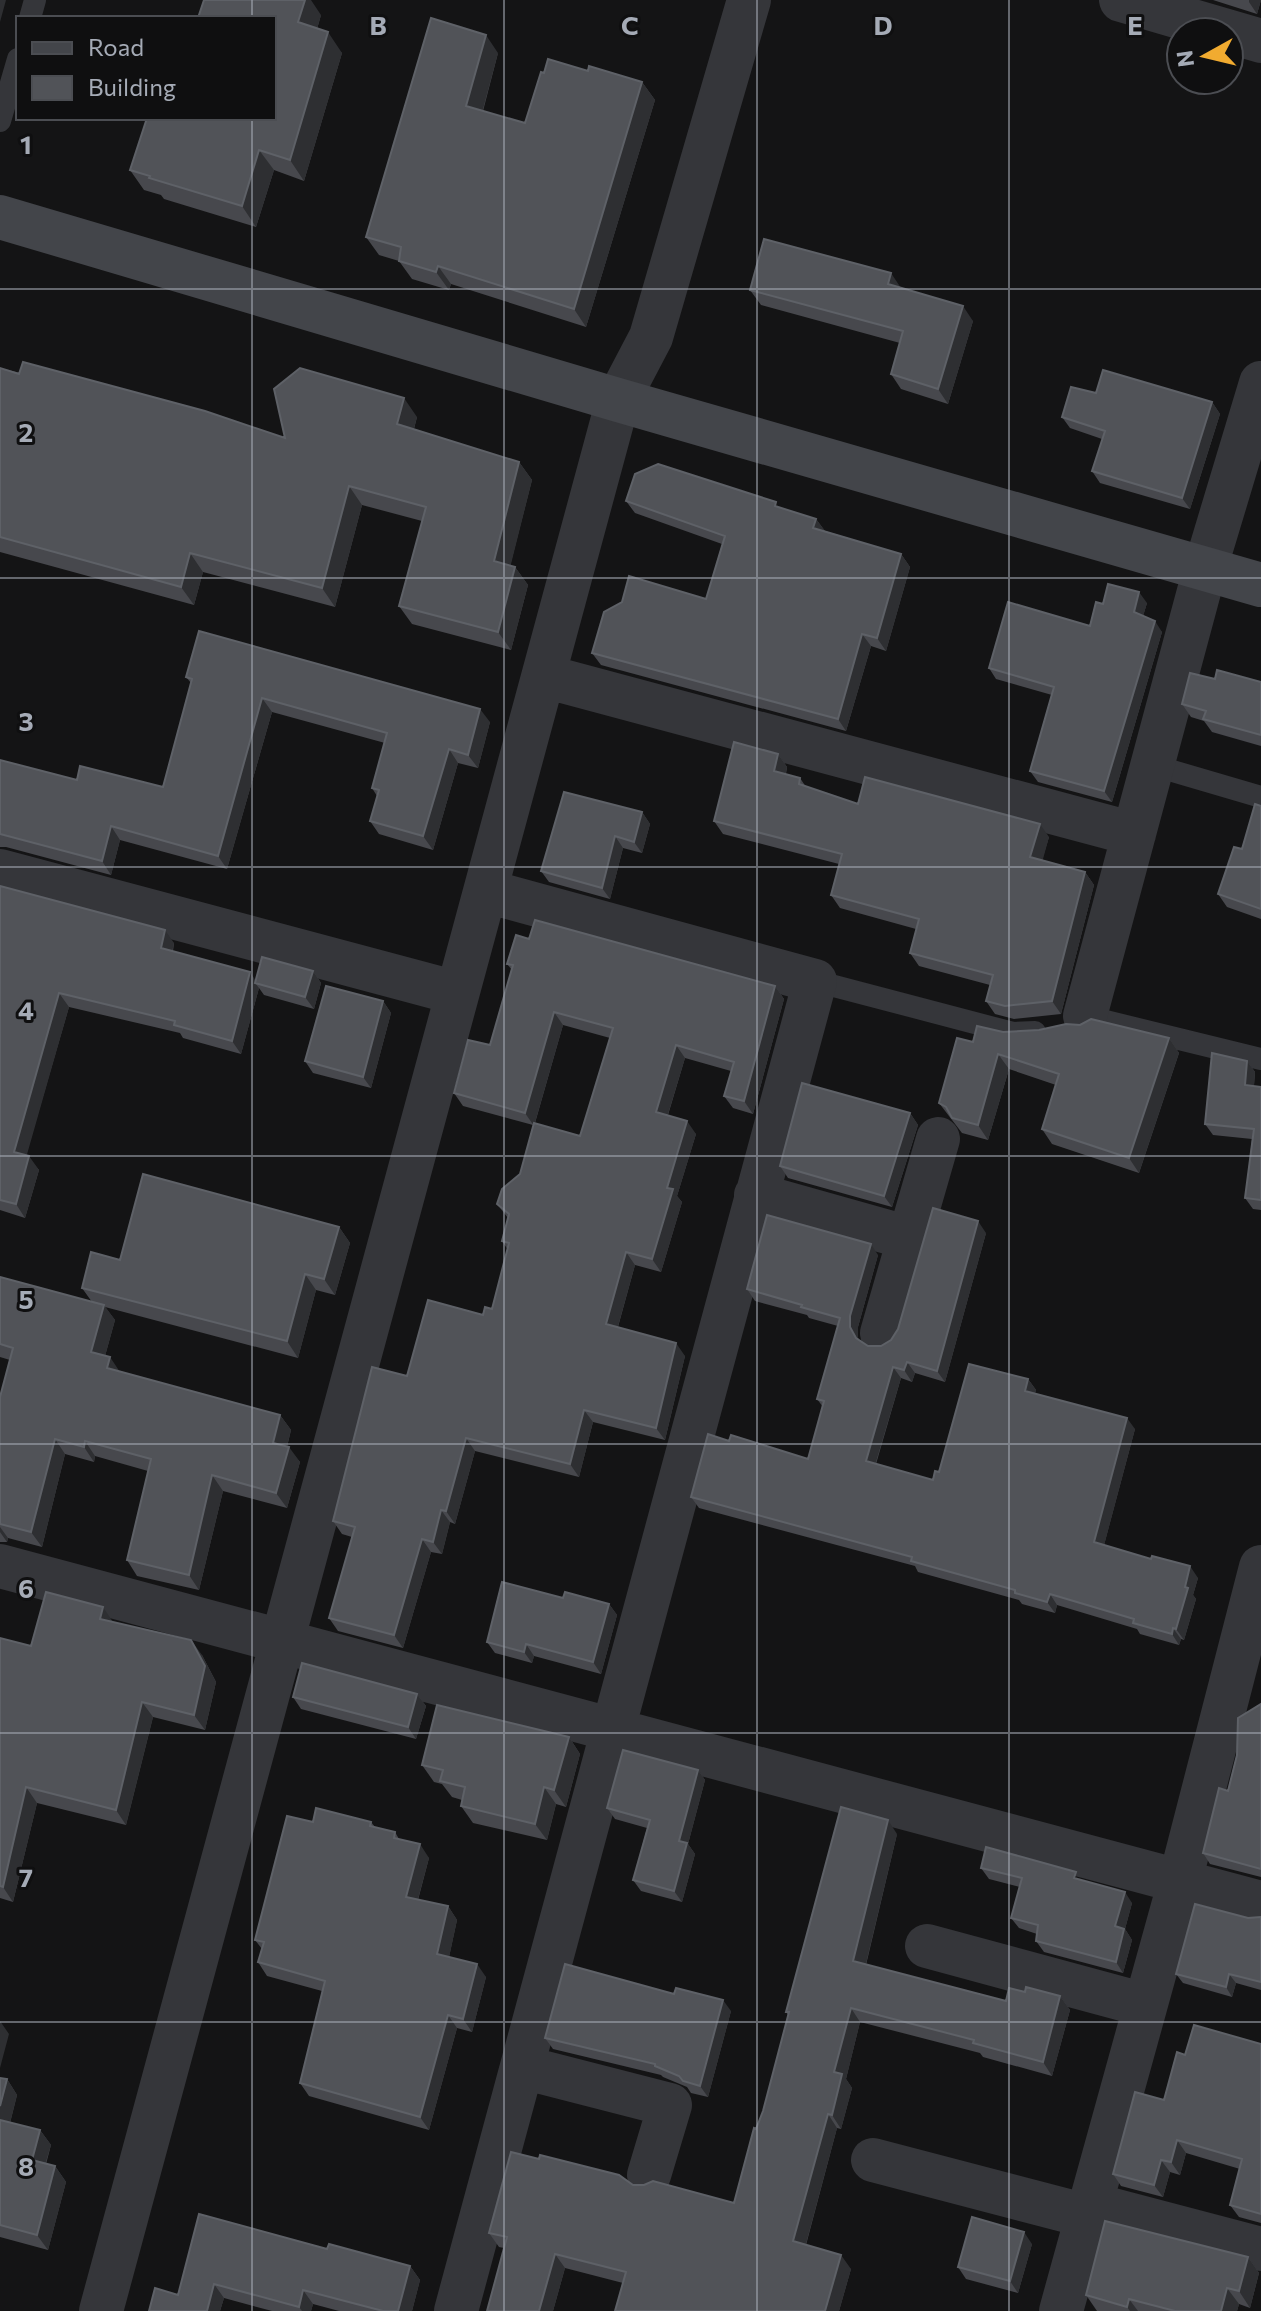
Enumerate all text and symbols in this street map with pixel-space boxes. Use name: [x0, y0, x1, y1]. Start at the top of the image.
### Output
text: B: [369, 9, 387, 40]
text: C: [621, 9, 639, 40]
text: D: [873, 9, 893, 40]
text: E: [1127, 9, 1143, 40]
legend: [16, 16, 276, 120]
north arrow: [1165, 16, 1245, 96]
text: Road: [88, 32, 144, 61]
text: N: [1170, 49, 1199, 69]
text: Building: [88, 72, 176, 101]
text: 1: [20, 128, 32, 159]
text: 2: [19, 416, 33, 447]
text: 3: [18, 705, 34, 736]
text: 4: [18, 994, 34, 1025]
text: 5: [18, 1283, 34, 1314]
text: 6: [18, 1572, 34, 1603]
text: 7: [19, 1861, 33, 1892]
text: 8: [18, 2150, 34, 2181]

